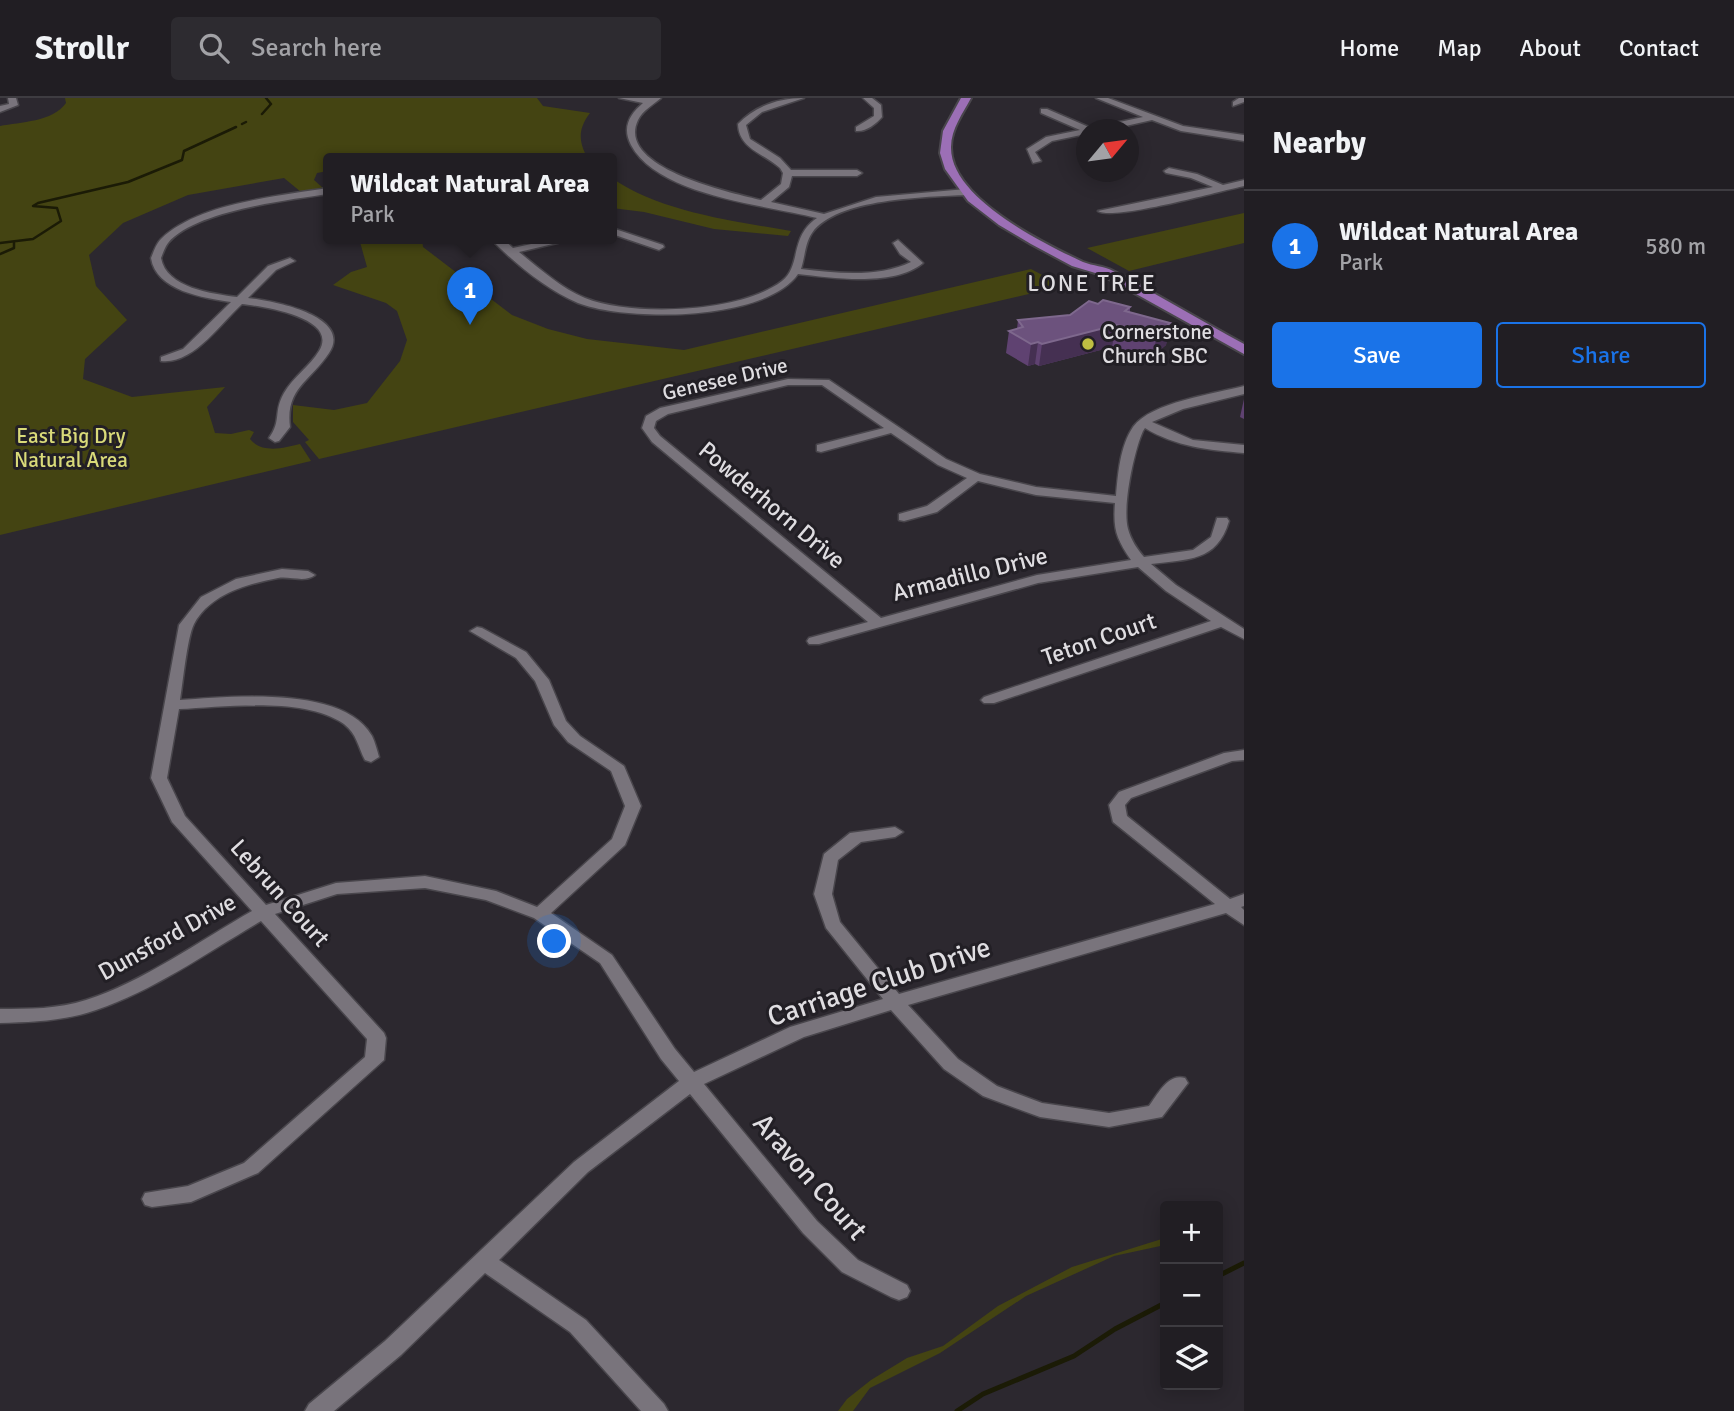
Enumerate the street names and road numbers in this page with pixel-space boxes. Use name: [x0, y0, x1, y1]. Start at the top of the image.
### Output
street label: Genesee Drive: [660, 352, 790, 406]
street label: Powderhorn Drive: [692, 435, 852, 575]
street label: Armadillo Drive: [889, 540, 1051, 608]
street label: Teton Court: [1038, 606, 1160, 672]
street label: Lebrun Court: [224, 833, 336, 953]
street label: Dunsford Drive: [93, 887, 241, 987]
street label: Carriage Club Drive: [763, 930, 995, 1034]
street label: Aravon Court: [746, 1107, 874, 1247]

